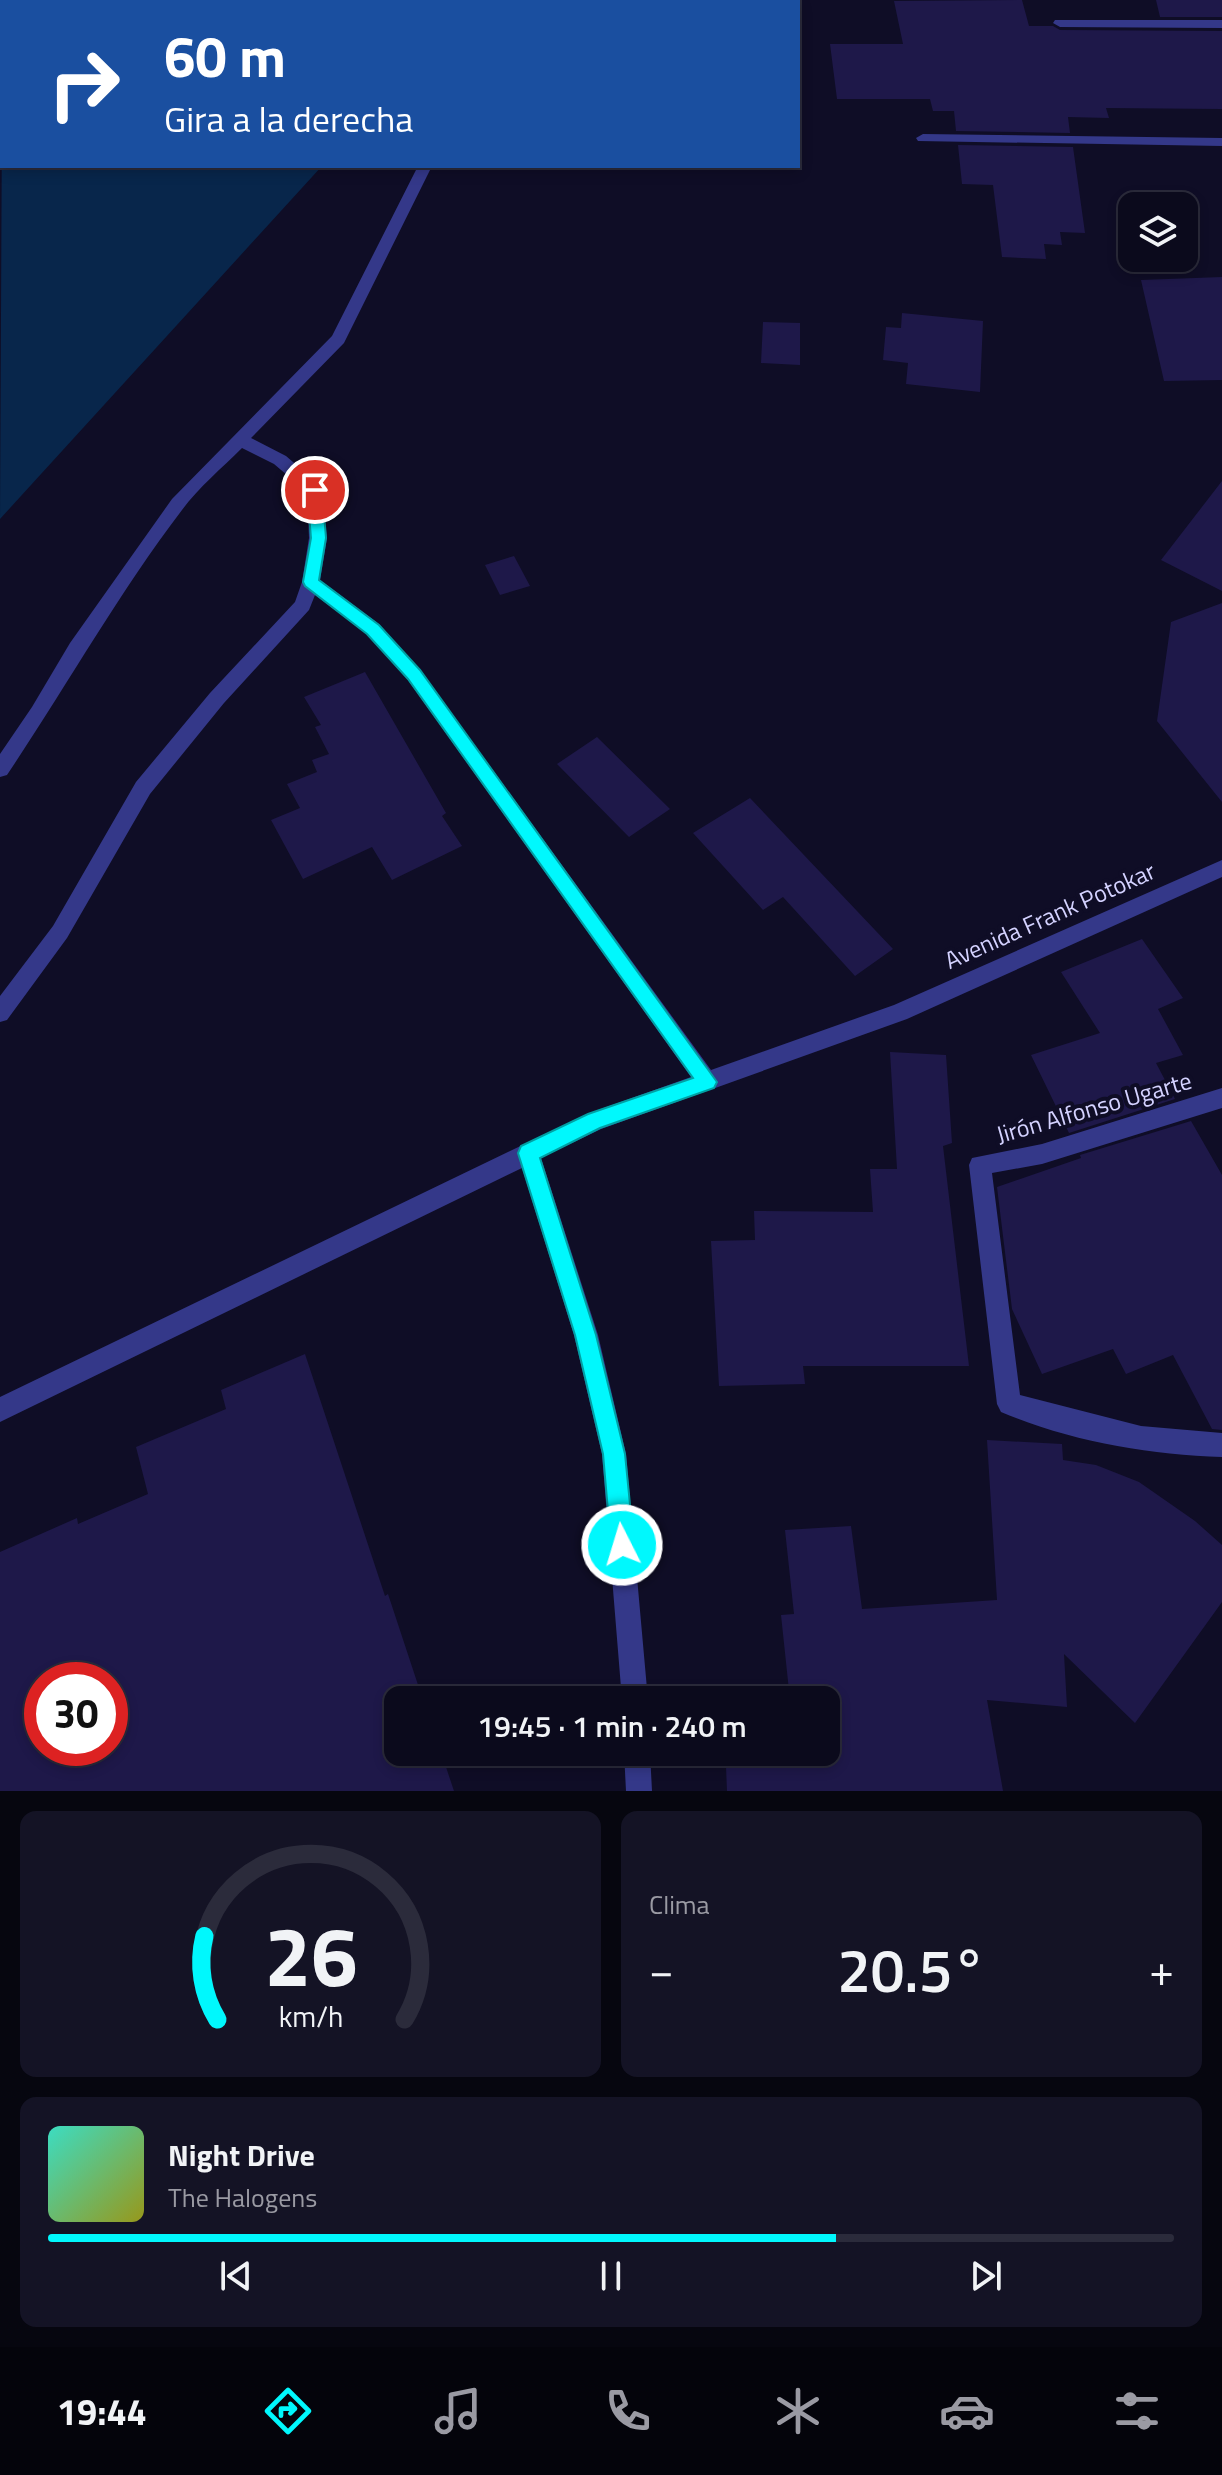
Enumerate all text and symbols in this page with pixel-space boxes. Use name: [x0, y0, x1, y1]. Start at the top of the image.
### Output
text: 60 m: [164, 14, 286, 99]
icon: right: [32, 32, 136, 136]
text: Gira a la derecha: [164, 91, 413, 146]
map controls: [1118, 192, 1198, 272]
button: layers: [1118, 192, 1198, 272]
pin: [281, 456, 349, 524]
icon: arrive: [293, 468, 337, 512]
street label: Avenida Frank Potokar: [939, 852, 1161, 978]
street label: Jirón Alfonso Ugarte: [992, 1062, 1196, 1152]
position arrow: [580, 1503, 664, 1587]
speed limit sign: 30: [24, 1662, 128, 1766]
text: 19:45 · 1 min · 240 m: [477, 1703, 747, 1749]
text: Clima: [649, 1885, 710, 1924]
text: 26: [264, 1892, 357, 2018]
text: 20.5°: [837, 1924, 986, 2015]
text: −: [649, 1936, 674, 2003]
text: +: [1149, 1936, 1174, 2003]
text: km/h: [278, 1995, 343, 2038]
text: Night Drive: [168, 2132, 315, 2178]
text: The Halogens: [168, 2178, 317, 2217]
icon: previous: [214, 2254, 258, 2298]
icon: pause: [589, 2254, 633, 2298]
icon: next: [964, 2254, 1008, 2298]
icon: directions: [260, 2383, 316, 2439]
icon: music: [430, 2383, 486, 2439]
icon: phone: [600, 2383, 656, 2439]
icon: climate: [770, 2383, 826, 2439]
icon: car: [939, 2383, 995, 2439]
icon: filters: [1109, 2383, 1165, 2439]
text: 19:44: [57, 2384, 147, 2439]

